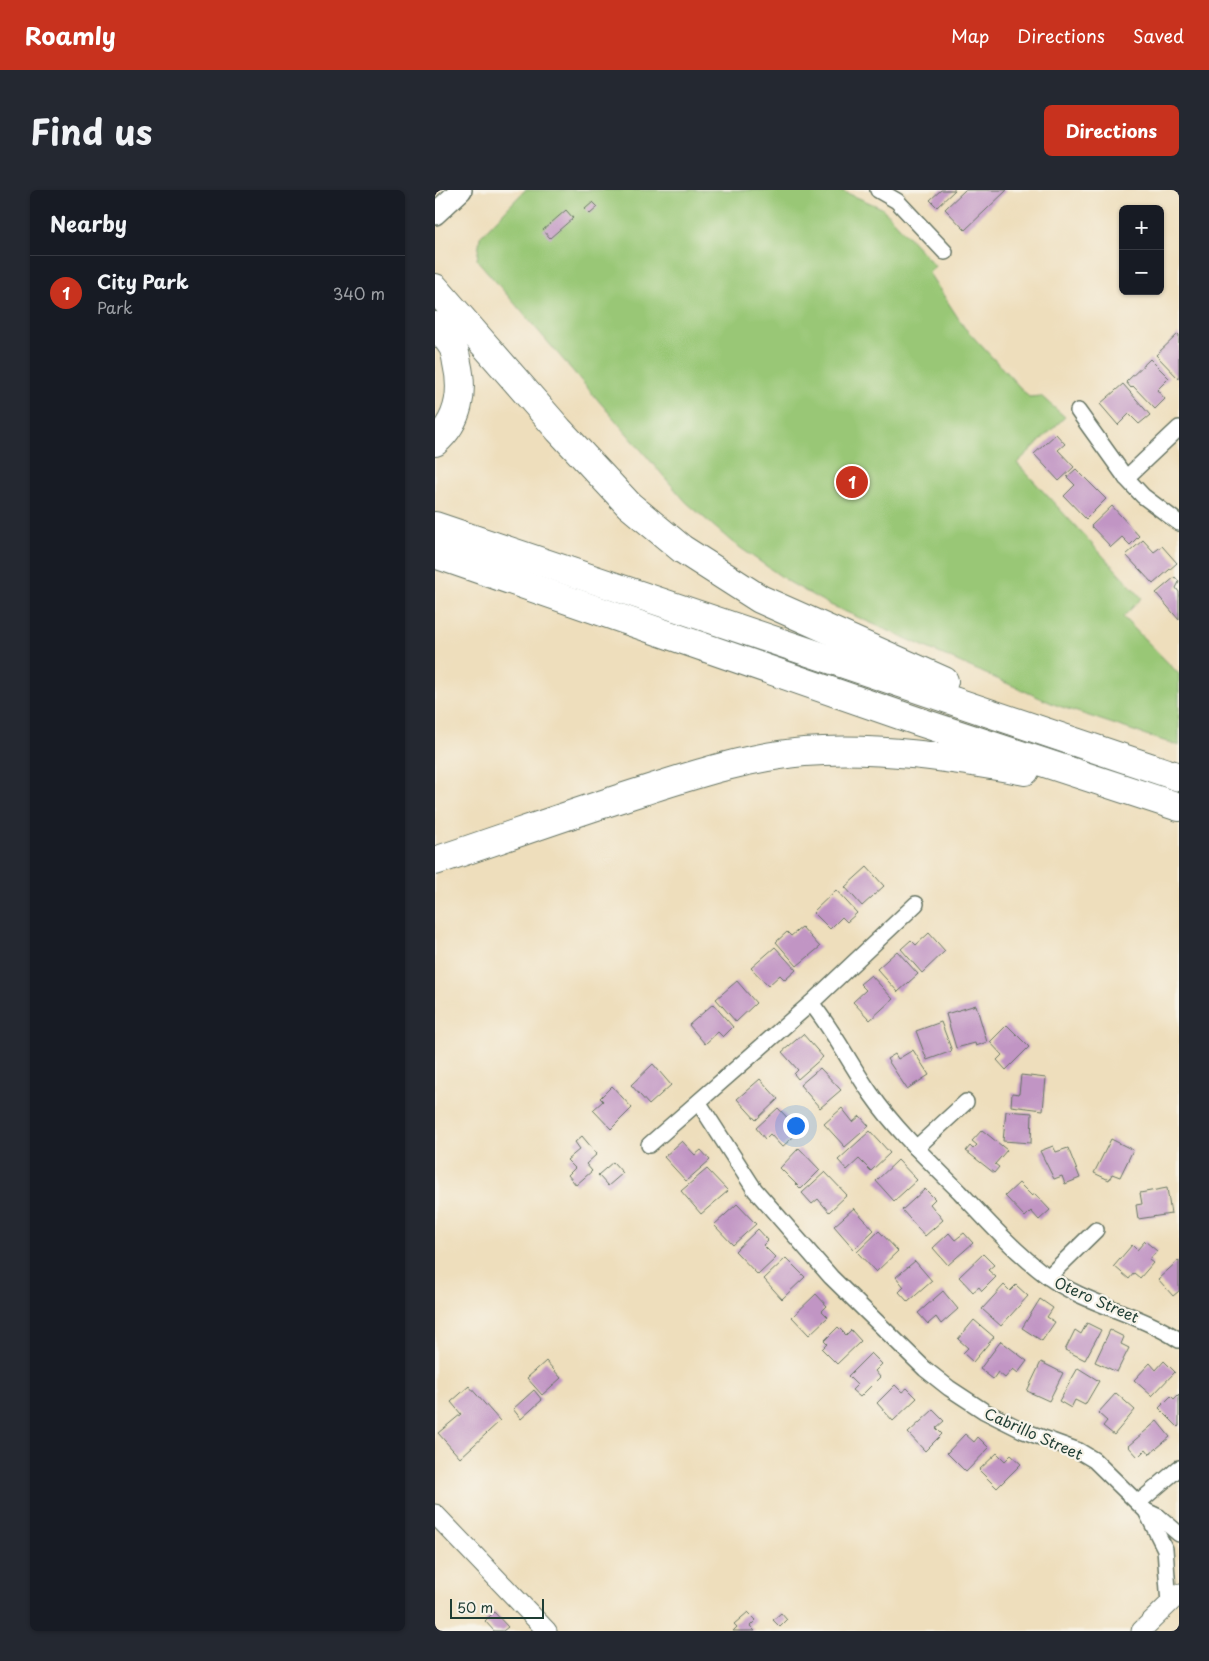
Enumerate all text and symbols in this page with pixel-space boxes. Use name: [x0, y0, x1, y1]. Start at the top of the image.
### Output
text: Roamly: [25, 17, 116, 53]
text: Map: [951, 22, 989, 49]
text: Directions: [1017, 22, 1105, 49]
text: Saved: [1133, 22, 1184, 49]
text: Find us: [30, 104, 152, 157]
button: Directions: [1044, 105, 1179, 156]
map controls: [1119, 205, 1164, 295]
button: +: [1119, 205, 1164, 250]
text: Nearby: [50, 207, 127, 239]
button: −: [1119, 250, 1164, 295]
text: City Park: [97, 267, 189, 295]
text: 1: [62, 281, 70, 305]
text: 340 m: [333, 281, 385, 305]
text: Park: [97, 295, 133, 319]
pin: 1: [836, 463, 868, 501]
your location: [783, 1113, 809, 1139]
street label: Otero Street: [1051, 1270, 1143, 1328]
street label: Cabrillo Street: [981, 1401, 1087, 1465]
scale bar: [450, 1596, 544, 1619]
text: 50 m: [457, 1597, 493, 1618]

